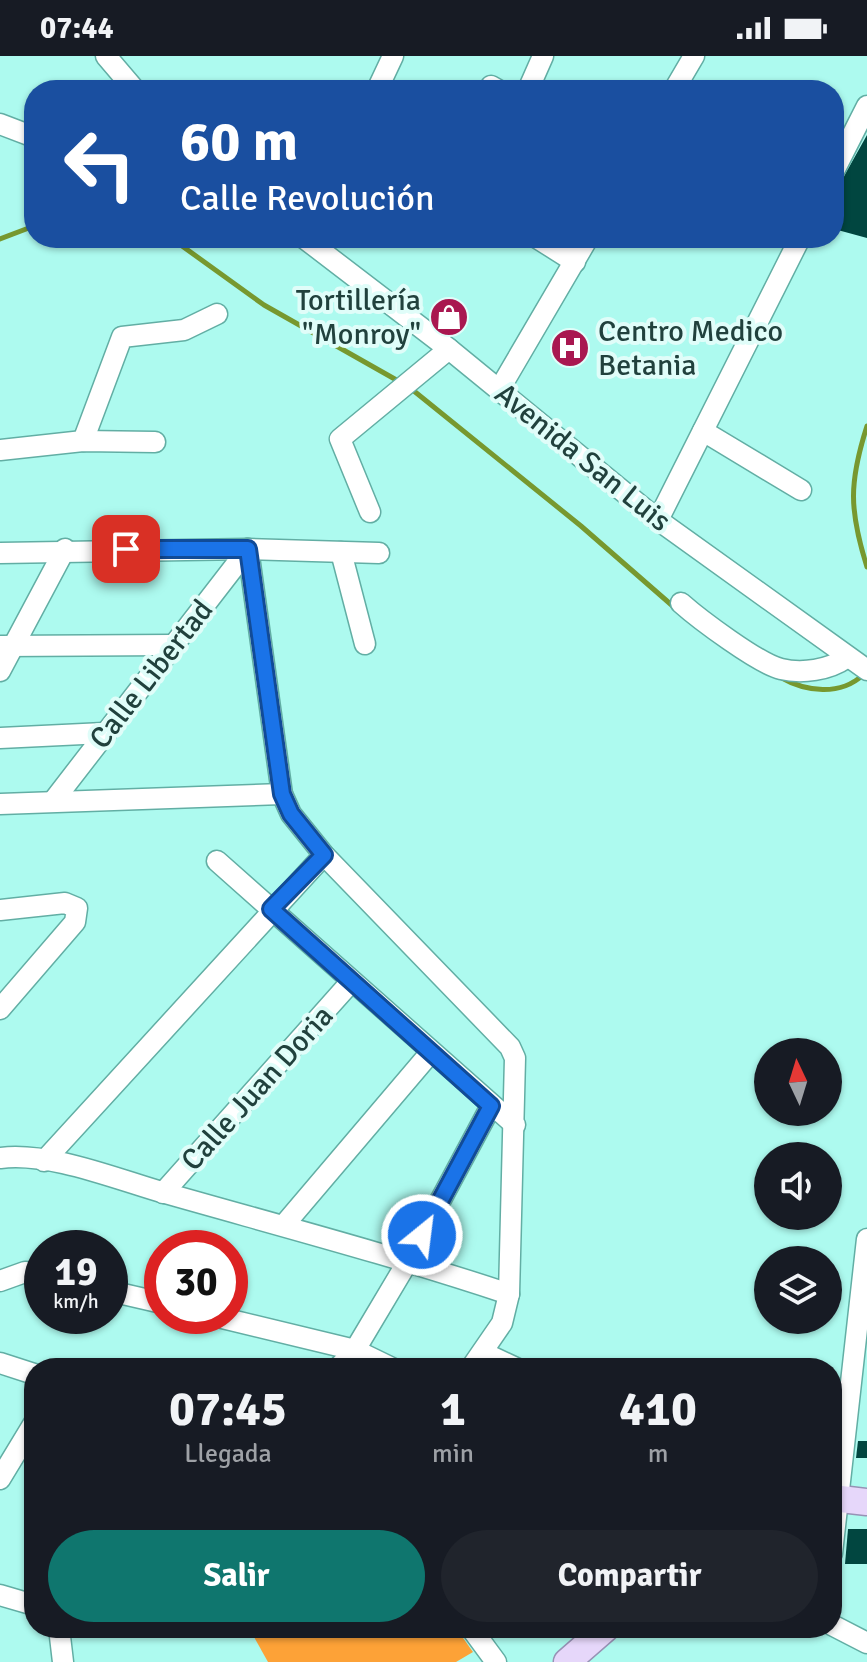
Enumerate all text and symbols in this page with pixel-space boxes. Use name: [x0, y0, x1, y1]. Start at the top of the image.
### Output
text: 07:44: [40, 10, 114, 47]
text: 60 m: [180, 107, 298, 176]
icon: left: [48, 112, 152, 216]
text: Calle Revolución: [180, 176, 435, 221]
place label: Tortillería "Monroy": [296, 282, 421, 353]
shop icon: Tortillería "Monroy": [428, 296, 470, 338]
place label: Centro Medico Betania: [598, 313, 783, 384]
hospital icon: Centro Medico Betania: [549, 327, 591, 369]
street label: Avenida San Luis: [487, 375, 678, 540]
pin: [92, 515, 160, 583]
icon: arrive: [104, 527, 148, 571]
street label: Calle Libertad: [82, 592, 221, 756]
street label: Calle Juan Doria: [173, 998, 341, 1179]
north arrow: [754, 1038, 842, 1126]
map controls: [754, 1038, 842, 1334]
button: sound: [754, 1142, 842, 1230]
position arrow: [380, 1193, 464, 1277]
speed limit sign: 30: [144, 1230, 248, 1334]
button: layers: [754, 1246, 842, 1334]
text: 19: [54, 1247, 98, 1297]
text: km/h: [53, 1289, 99, 1314]
text: 07:45: [169, 1380, 287, 1439]
text: 1: [440, 1380, 466, 1439]
text: 410: [619, 1380, 697, 1439]
text: Llegada: [184, 1438, 272, 1470]
text: min: [432, 1438, 474, 1470]
text: m: [648, 1438, 668, 1470]
button: Salir: [48, 1530, 425, 1622]
button: Compartir: [441, 1530, 818, 1622]

